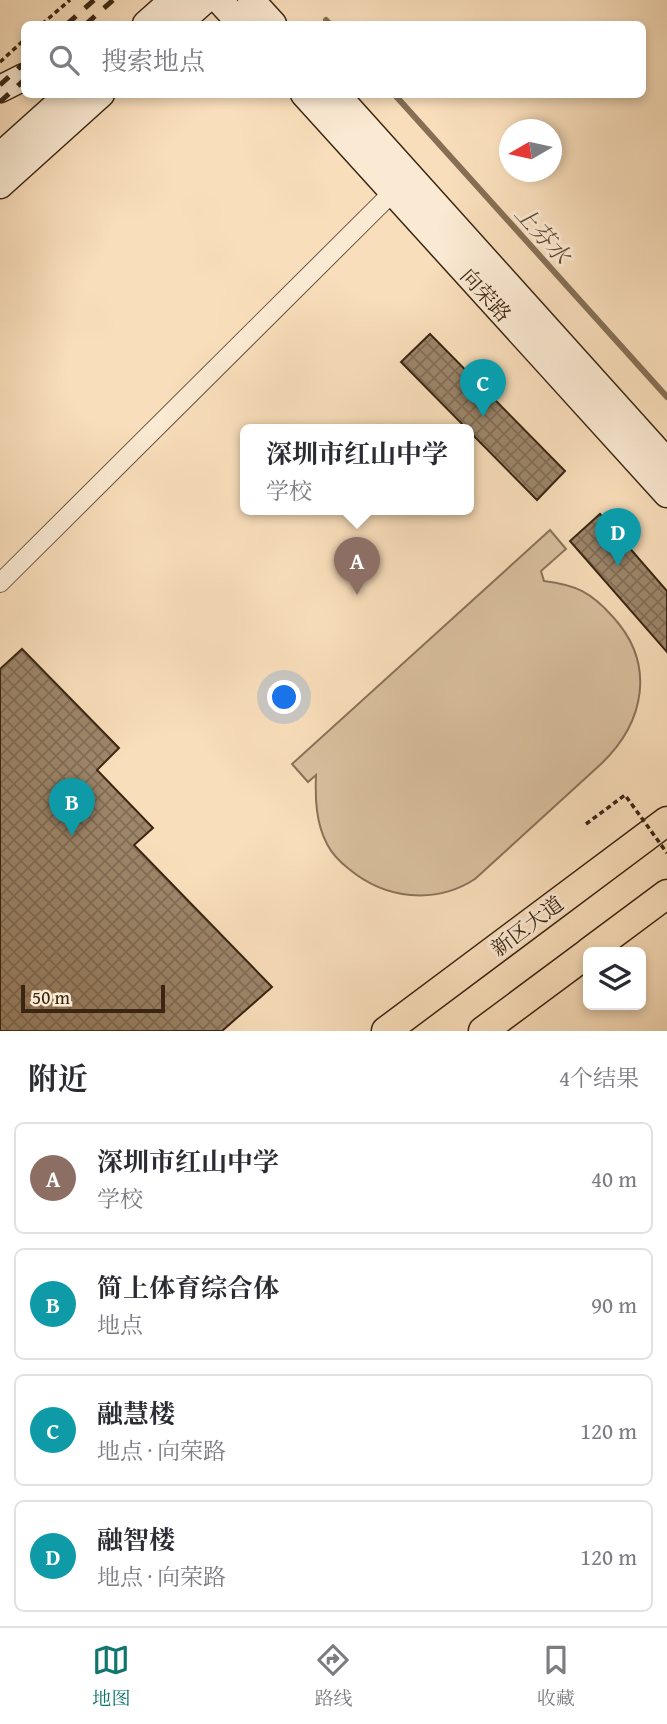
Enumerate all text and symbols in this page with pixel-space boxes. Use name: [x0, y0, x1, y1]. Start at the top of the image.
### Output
search box: [21, 21, 646, 98]
icon: search: [45, 41, 83, 79]
text: 搜索地点: [101, 41, 205, 80]
north arrow: [499, 119, 562, 182]
water label: 上芬水: [508, 197, 580, 272]
street label: 向荣路: [453, 261, 519, 329]
pin: C: [460, 359, 506, 417]
popup: [240, 424, 474, 515]
text: 深圳市红山中学: [266, 434, 448, 473]
text: 学校: [266, 474, 312, 507]
pin: D: [595, 508, 641, 566]
pin: A: [334, 537, 380, 595]
your location: [267, 680, 301, 714]
pin: B: [49, 778, 95, 836]
street label: 新区大道: [484, 888, 570, 964]
map controls: [583, 947, 646, 1010]
button: layers: [583, 947, 646, 1010]
scale bar: [21, 982, 164, 1014]
text: 50 m: [32, 983, 70, 1011]
text: 附近: [28, 1056, 88, 1100]
text: 4个结果: [559, 1061, 639, 1094]
text: 深圳市红山中学: [97, 1142, 279, 1181]
text: A: [46, 1162, 60, 1195]
text: 40 m: [591, 1162, 637, 1195]
text: 学校: [97, 1182, 143, 1215]
text: 简上体育综合体: [97, 1268, 279, 1307]
text: B: [46, 1288, 60, 1321]
text: 90 m: [591, 1288, 637, 1321]
text: 地点: [97, 1308, 143, 1341]
text: 融慧楼: [97, 1394, 175, 1433]
text: C: [46, 1414, 60, 1447]
text: 120 m: [580, 1414, 637, 1447]
text: 地点 · 向荣路: [97, 1434, 226, 1467]
text: 融智楼: [97, 1520, 175, 1559]
text: D: [46, 1540, 60, 1573]
text: 120 m: [580, 1540, 637, 1573]
text: 地点 · 向荣路: [97, 1560, 226, 1593]
tab: 地图: [92, 1641, 130, 1712]
tab: 路线: [314, 1641, 353, 1712]
tab: 收藏: [537, 1641, 575, 1712]

